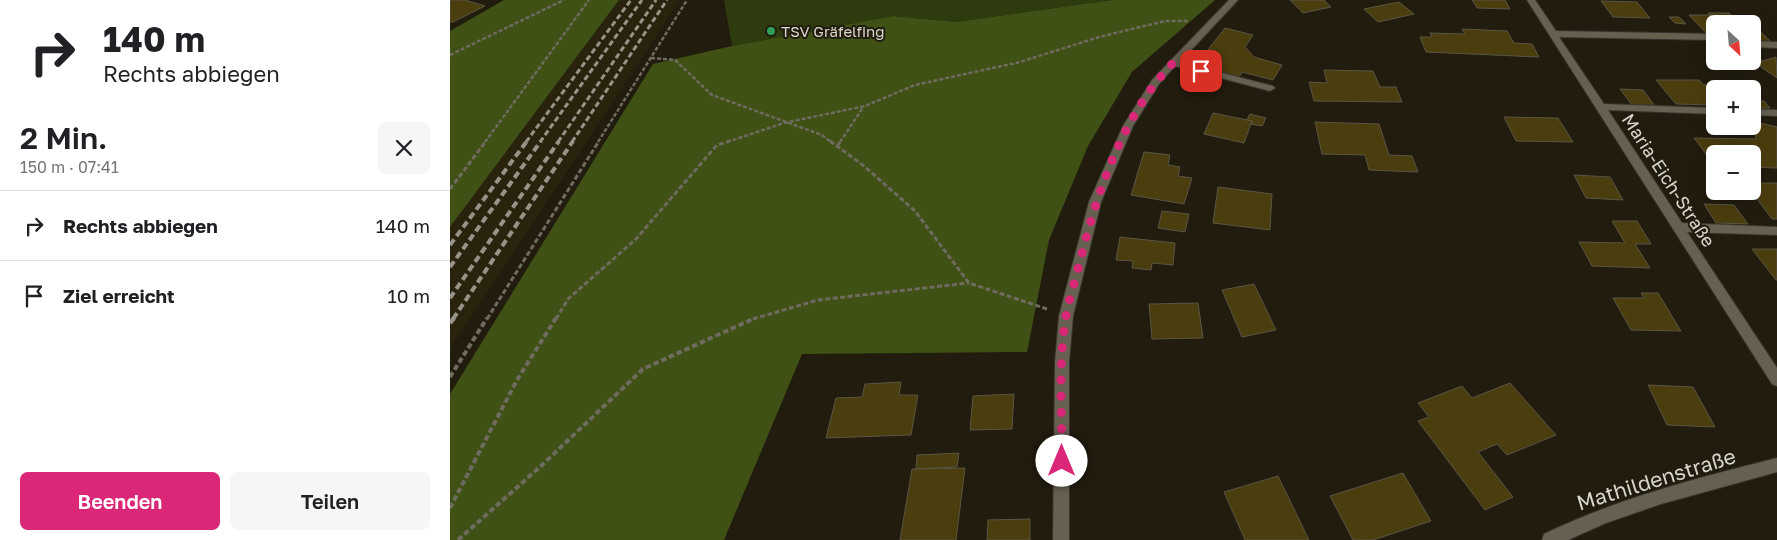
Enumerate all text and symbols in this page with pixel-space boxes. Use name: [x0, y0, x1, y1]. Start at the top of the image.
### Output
north arrow: [1706, 15, 1761, 70]
map controls: [1706, 15, 1761, 200]
text: 140 m: [103, 18, 205, 60]
icon: right: [20, 20, 85, 85]
place label: TSV Gräfelfing: [781, 22, 885, 40]
marker: TSV Gräfelfing: [765, 25, 777, 37]
pin: [1180, 50, 1222, 92]
icon: arrive: [1187, 57, 1215, 85]
text: Rechts abbiegen: [103, 60, 280, 87]
button: +: [1706, 80, 1761, 135]
street label: Maria-Eich-Straße: [1618, 109, 1720, 251]
text: 2 Min.: [20, 120, 107, 156]
button: close: [378, 122, 430, 174]
button: −: [1706, 145, 1761, 200]
text: 150 m · 07:41: [20, 157, 119, 177]
icon: right: [20, 212, 48, 240]
text: Rechts abbiegen: [63, 214, 218, 237]
text: 140 m: [376, 214, 430, 237]
icon: arrive: [20, 282, 48, 310]
text: Ziel erreicht: [63, 284, 175, 307]
text: 10 m: [387, 284, 430, 307]
position arrow: [1035, 434, 1087, 486]
street label: Mathildenstraße: [1573, 442, 1739, 516]
button: Beenden: [20, 472, 220, 530]
button: Teilen: [230, 472, 430, 530]

